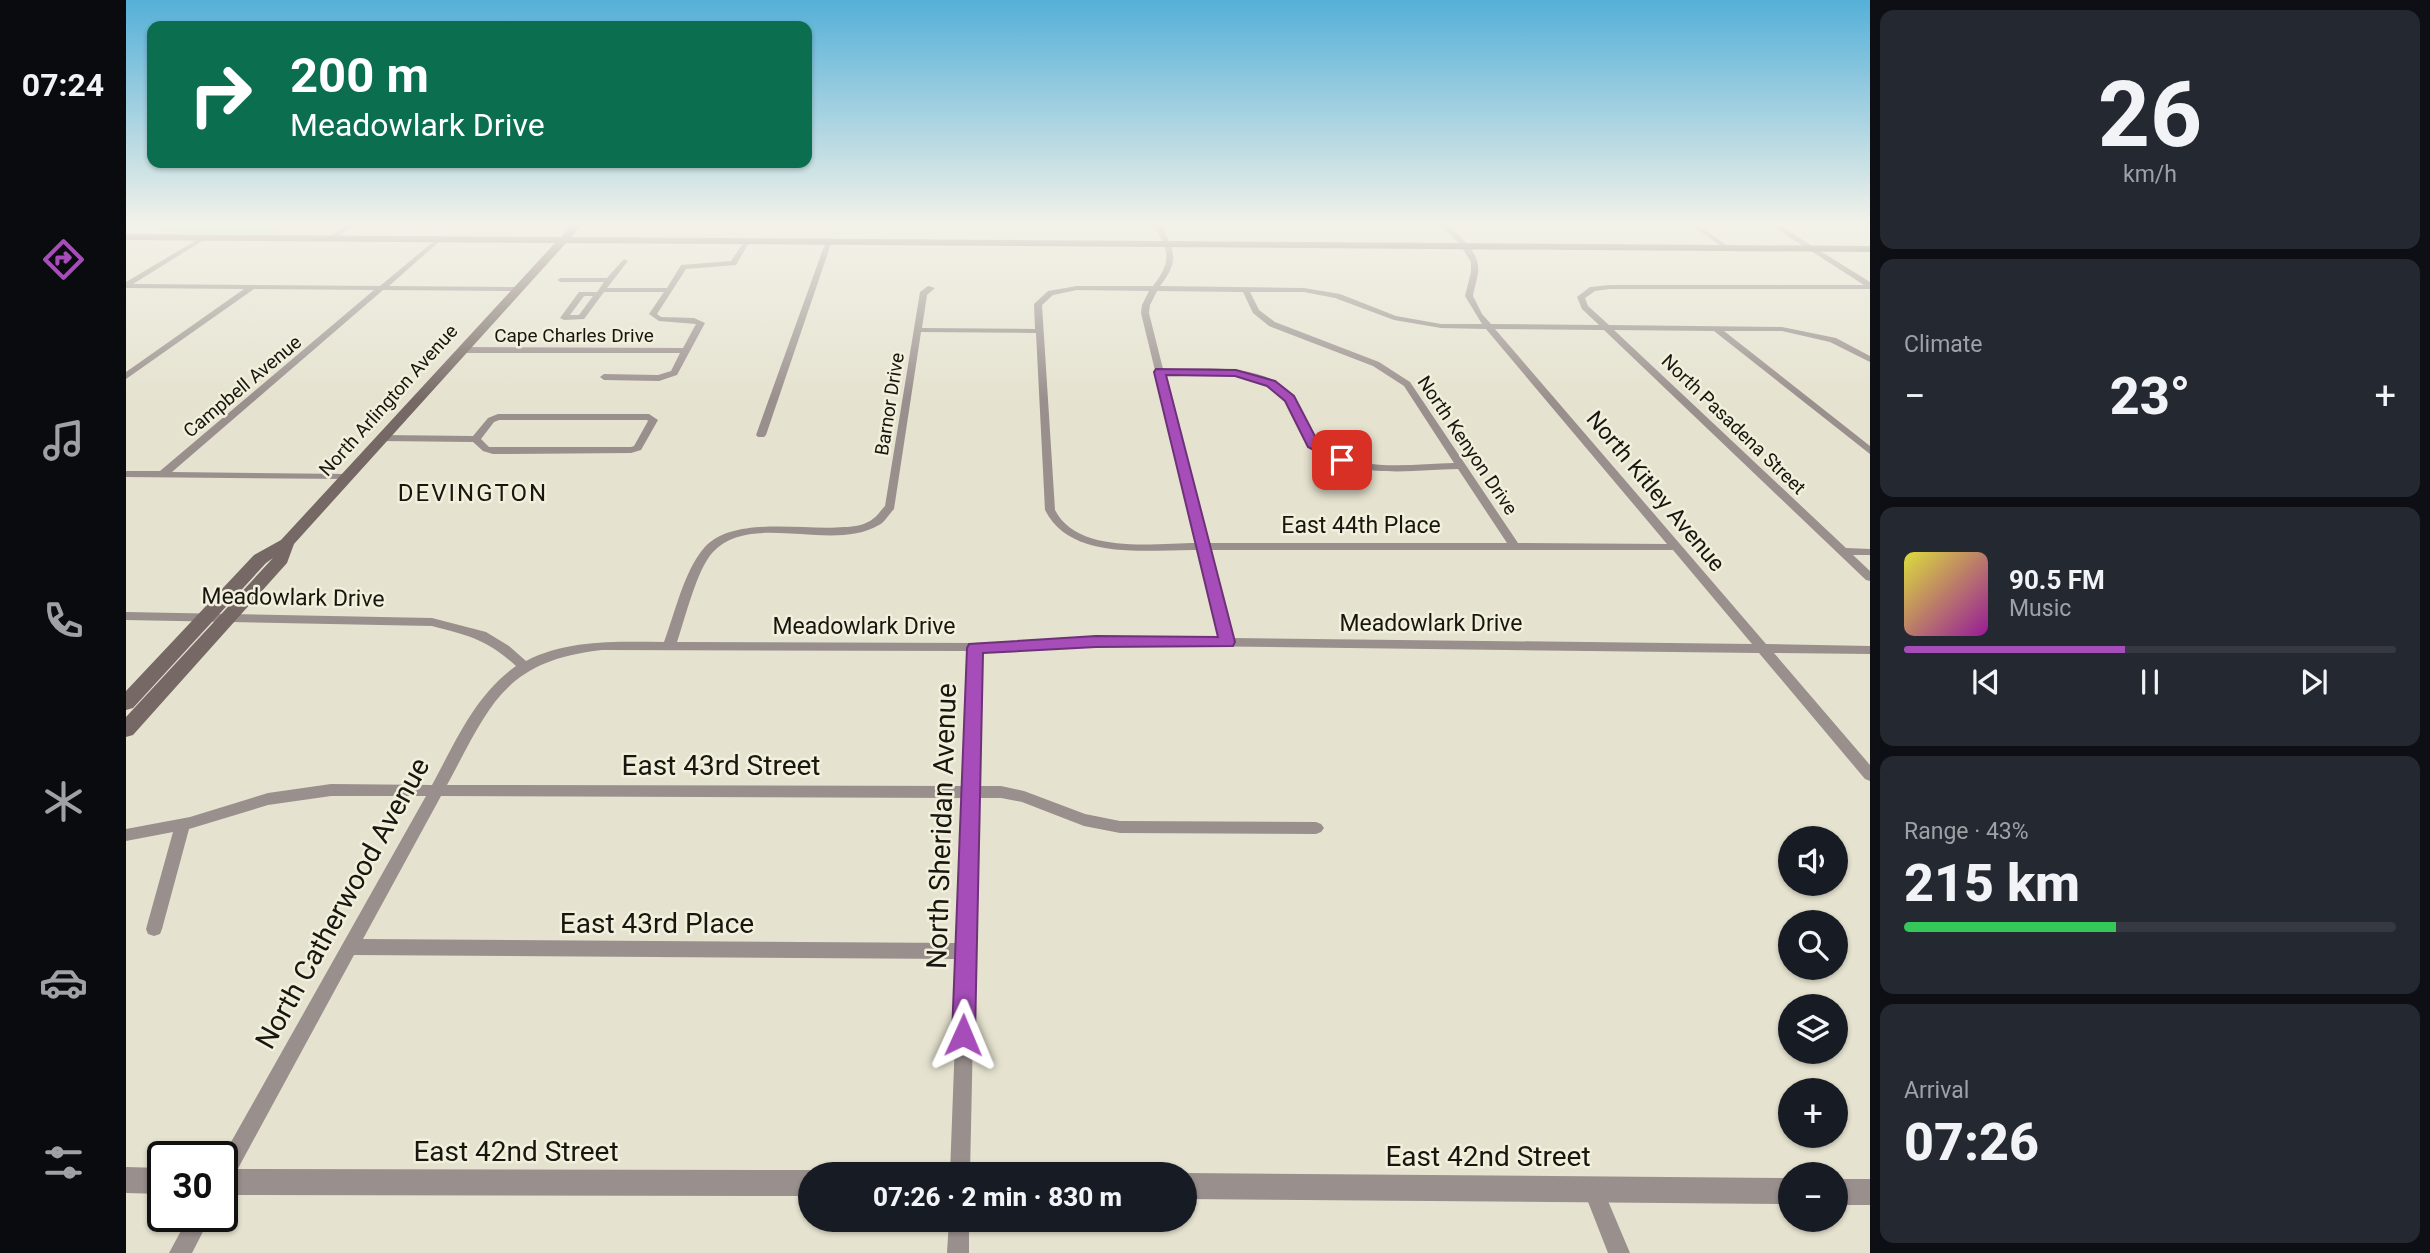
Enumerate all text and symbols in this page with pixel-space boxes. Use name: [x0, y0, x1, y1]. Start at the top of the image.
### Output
text: 200 m: [290, 47, 429, 104]
icon: right: [175, 49, 266, 140]
text: 26: [2098, 62, 2202, 168]
text: 07:24: [22, 66, 104, 104]
text: Meadowlark Drive: [290, 106, 545, 144]
text: km/h: [2123, 161, 2177, 188]
icon: directions: [39, 235, 88, 284]
street label: North Arlington Avenue: [314, 320, 463, 481]
street label: Cape Charles Drive: [494, 324, 654, 347]
street label: Campbell Avenue: [179, 330, 306, 442]
text: Climate: [1904, 331, 1983, 358]
street label: North Pasadena Street: [1657, 350, 1811, 499]
street label: Barnor Drive: [870, 351, 909, 457]
text: 23°: [2110, 366, 2190, 427]
street label: North Kenyon Drive: [1413, 371, 1523, 519]
text: −: [1904, 374, 1926, 418]
text: +: [2374, 374, 2396, 418]
street label: North Kitley Avenue: [1581, 406, 1730, 577]
icon: music: [39, 416, 88, 465]
pin: [1312, 430, 1372, 490]
icon: arrive: [1323, 441, 1361, 479]
district label: DEVINGTON: [398, 479, 548, 507]
street label: East 44th Place: [1281, 512, 1441, 539]
text: 90.5 FM: [2009, 565, 2105, 595]
street label: Meadowlark Drive: [201, 582, 385, 613]
text: Music: [2009, 595, 2071, 622]
icon: phone: [39, 596, 88, 645]
street label: Meadowlark Drive: [1339, 610, 1523, 637]
street label: Meadowlark Drive: [772, 613, 956, 640]
icon: previous: [1967, 663, 2005, 701]
icon: pause: [2131, 663, 2169, 701]
icon: next: [2295, 663, 2333, 701]
street label: North Sheridan Avenue: [920, 683, 963, 969]
street label: East 43rd Street: [621, 749, 821, 782]
street label: North Catherwood Avenue: [249, 752, 436, 1054]
icon: climate: [39, 777, 88, 826]
text: Range · 43%: [1904, 818, 2029, 845]
map controls: [1778, 826, 1848, 1232]
button: sound: [1778, 826, 1848, 896]
text: 215 km: [1904, 853, 2080, 914]
street label: East 43rd Place: [560, 907, 754, 940]
button: search: [1778, 910, 1848, 980]
icon: car: [39, 958, 88, 1007]
button: layers: [1778, 994, 1848, 1064]
position arrow: [926, 998, 1000, 1072]
text: Arrival: [1904, 1077, 1969, 1104]
button: +: [1778, 1078, 1848, 1148]
text: 07:26: [1904, 1112, 2039, 1173]
street label: East 42nd Street: [413, 1135, 619, 1168]
icon: filters: [39, 1138, 88, 1187]
street label: East 42nd Street: [1385, 1140, 1591, 1173]
speed limit sign: 30: [147, 1141, 238, 1232]
button: −: [1778, 1162, 1848, 1232]
text: 07:26 · 2 min · 830 m: [873, 1182, 1122, 1212]

